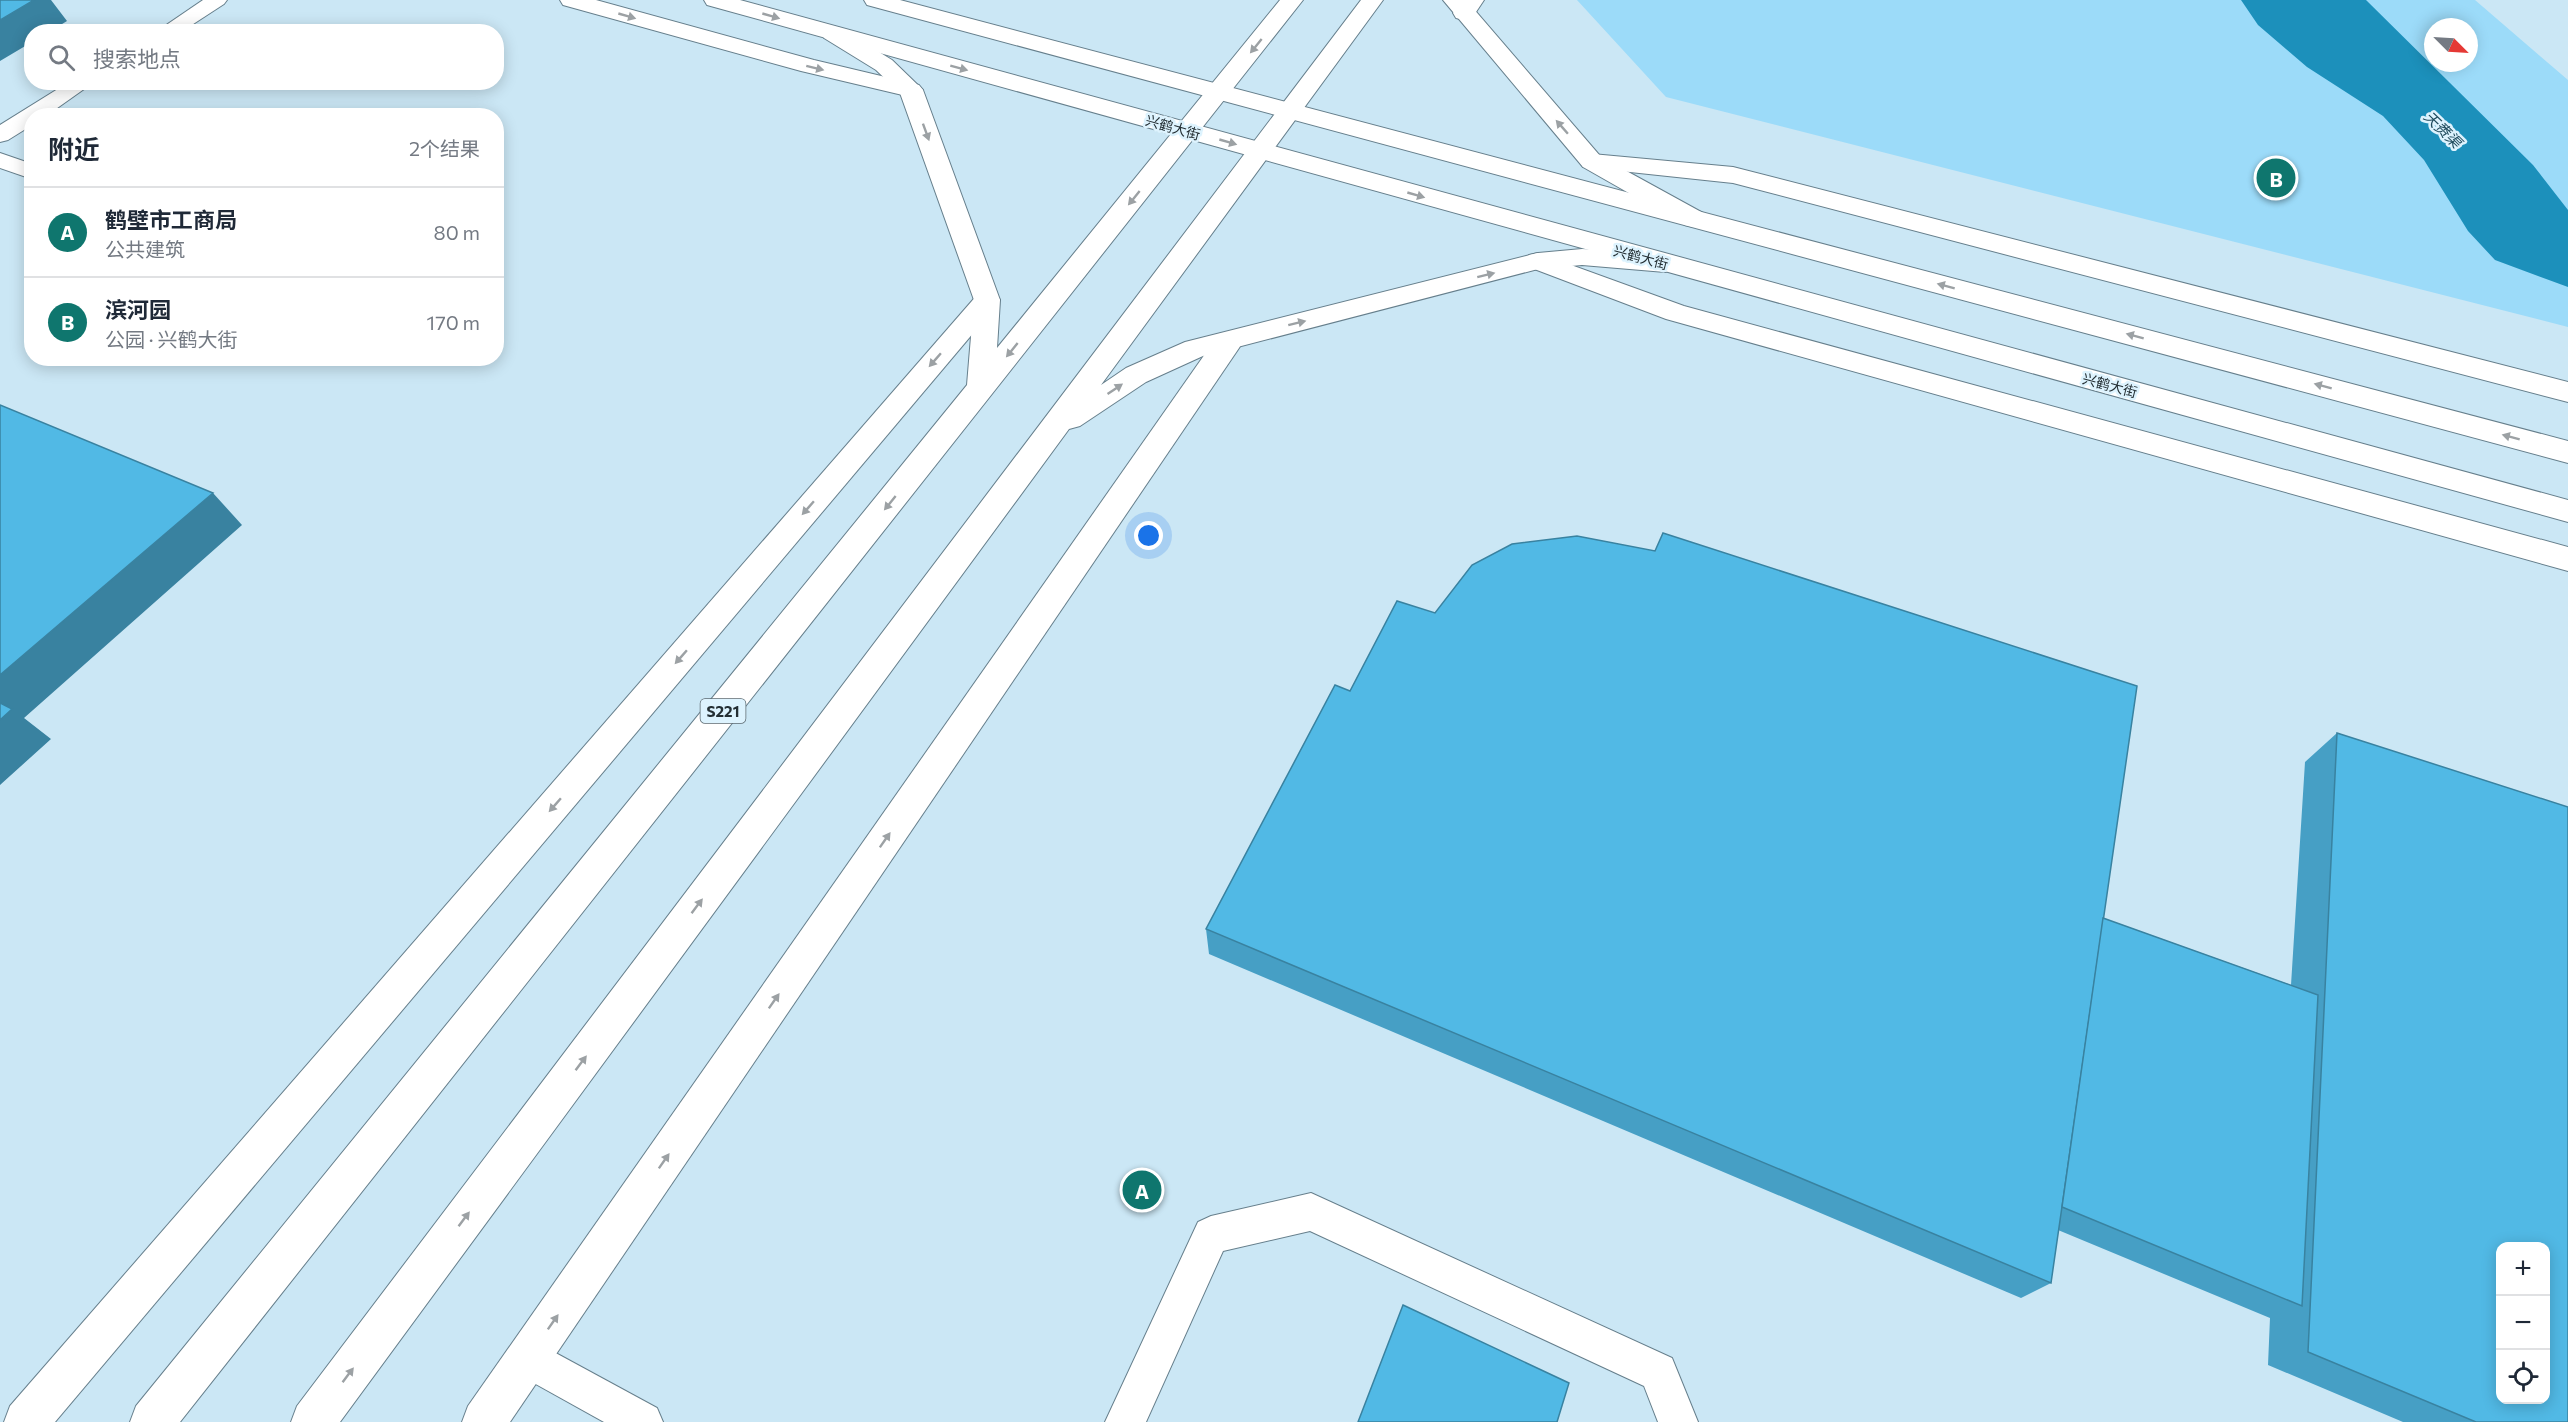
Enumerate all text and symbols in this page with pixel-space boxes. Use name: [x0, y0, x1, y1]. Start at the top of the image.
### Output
one-way arrow: [618, 11, 637, 21]
one-way arrow: [762, 11, 780, 21]
north arrow: [2424, 18, 2478, 72]
search box: [24, 24, 504, 90]
one-way arrow: [1250, 38, 1262, 53]
icon: search: [45, 41, 78, 74]
text: 搜索地点: [93, 45, 181, 72]
one-way arrow: [806, 63, 825, 73]
one-way arrow: [950, 64, 968, 73]
water label: 天赉渠: [2421, 107, 2467, 152]
street label: 兴鹤大街: [1144, 111, 1202, 143]
one-way arrow: [1556, 120, 1569, 135]
one-way arrow: [922, 123, 931, 141]
text: 附近: [48, 133, 100, 164]
text: 2个结果: [409, 136, 480, 160]
one-way arrow: [1219, 138, 1237, 148]
pin: B: [2256, 156, 2296, 201]
one-way arrow: [1127, 190, 1140, 206]
one-way arrow: [1406, 190, 1425, 200]
text: 鹤壁市工商局: [105, 206, 237, 233]
text: A: [60, 220, 75, 244]
text: 80 m: [434, 220, 480, 244]
text: 公共建筑: [105, 237, 185, 261]
street label: 兴鹤大街: [1612, 242, 1670, 272]
one-way arrow: [1476, 269, 1495, 279]
one-way arrow: [1937, 281, 1955, 290]
text: 滨河园: [105, 296, 171, 323]
text: B: [61, 310, 74, 334]
text: 170 m: [427, 310, 480, 334]
one-way arrow: [1288, 318, 1306, 328]
text: 公园 · 兴鹤大街: [105, 327, 237, 351]
one-way arrow: [2125, 331, 2144, 341]
one-way arrow: [1006, 342, 1019, 357]
one-way arrow: [929, 352, 942, 367]
street label: 兴鹤大街: [2081, 370, 2139, 400]
one-way arrow: [2314, 381, 2332, 391]
one-way arrow: [1106, 383, 1122, 395]
one-way arrow: [2502, 431, 2521, 441]
one-way arrow: [885, 495, 897, 510]
one-way arrow: [802, 500, 815, 515]
your location: [1134, 521, 1163, 550]
one-way arrow: [675, 649, 688, 665]
road number: S221: [700, 699, 746, 723]
one-way arrow: [549, 797, 562, 812]
one-way arrow: [879, 833, 891, 849]
one-way arrow: [691, 899, 703, 914]
one-way arrow: [768, 993, 780, 1009]
one-way arrow: [575, 1055, 587, 1071]
one-way arrow: [658, 1154, 670, 1170]
pin: A: [1122, 1168, 1162, 1212]
one-way arrow: [458, 1211, 471, 1227]
map controls: [2496, 1242, 2550, 1404]
button: +: [2496, 1242, 2550, 1296]
button: −: [2496, 1296, 2550, 1350]
one-way arrow: [547, 1314, 558, 1330]
button: locate: [2496, 1350, 2550, 1404]
one-way arrow: [341, 1368, 353, 1383]

